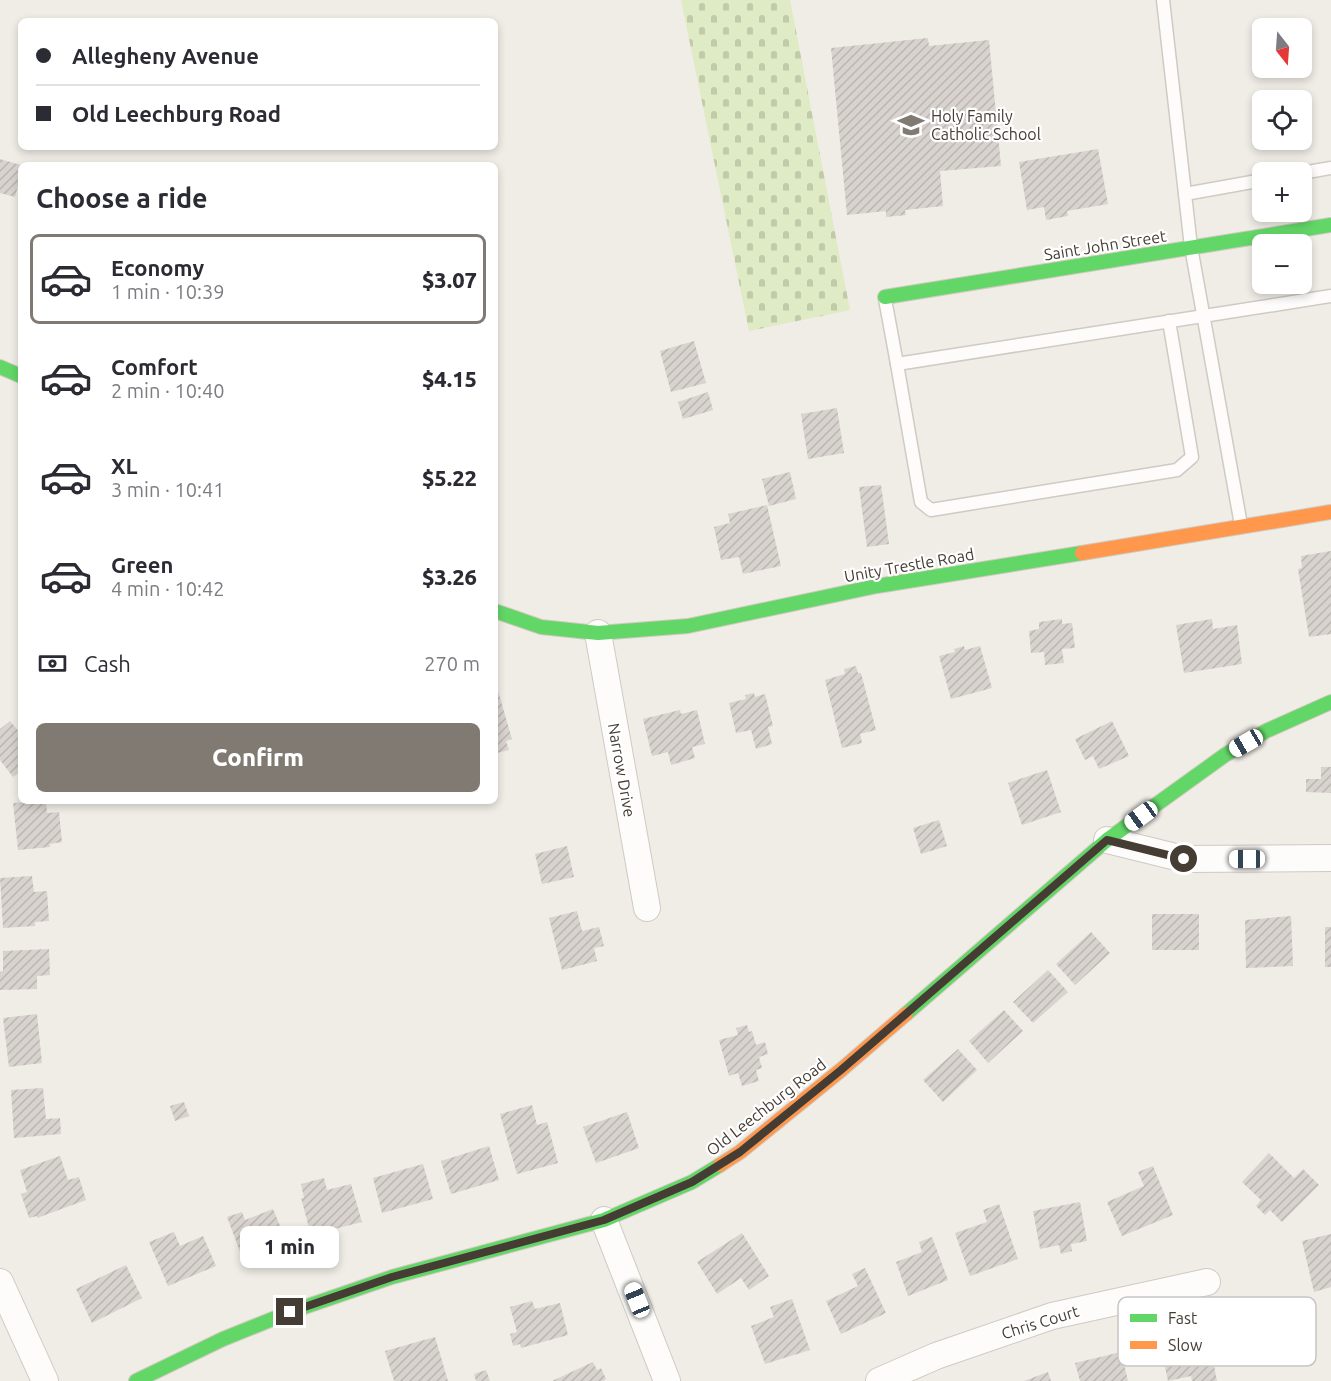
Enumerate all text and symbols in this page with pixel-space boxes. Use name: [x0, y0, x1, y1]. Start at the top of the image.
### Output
north arrow: [1252, 18, 1312, 78]
map controls: [1252, 18, 1312, 294]
text: Allegheny Avenue: [72, 43, 259, 68]
button: locate: [1252, 90, 1312, 150]
text: Old Leechburg Road: [72, 101, 281, 126]
place label: Holy Family Catholic School: [931, 107, 1041, 143]
school or university icon: Holy Family Catholic School: [896, 110, 926, 140]
button: +: [1252, 162, 1312, 222]
text: Choose a ride: [36, 183, 208, 213]
street label: Saint John Street: [1043, 226, 1168, 264]
button: −: [1252, 234, 1312, 294]
icon: car: [39, 252, 93, 306]
text: Economy: [111, 255, 204, 280]
text: $3.07: [422, 267, 477, 292]
text: 1 min · 10:39: [111, 280, 225, 303]
icon: car: [39, 351, 93, 405]
text: Comfort: [111, 354, 198, 379]
text: $4.15: [422, 366, 477, 391]
text: 2 min · 10:40: [111, 379, 225, 402]
icon: car: [39, 450, 93, 504]
text: XL: [111, 453, 138, 478]
text: $5.22: [422, 465, 477, 490]
text: 3 min · 10:41: [111, 478, 225, 501]
street label: Unity Trestle Road: [843, 545, 975, 585]
icon: car: [39, 549, 93, 603]
text: Green: [111, 552, 173, 577]
text: $3.26: [422, 564, 477, 589]
text: 4 min · 10:42: [111, 577, 225, 600]
icon: cash: [36, 647, 69, 680]
text: Cash: [84, 651, 131, 676]
text: 270 m: [424, 652, 480, 675]
street label: Narrow Drive: [605, 722, 639, 818]
button: Confirm: [36, 723, 480, 792]
car: [1226, 726, 1266, 760]
car: [1121, 798, 1161, 834]
route start: [1170, 845, 1197, 872]
car: [1229, 850, 1265, 868]
street label: Old Leechburg Road: [703, 1055, 829, 1159]
callout: 1 min: [240, 1225, 340, 1267]
text: 1 min: [264, 1235, 315, 1258]
car: [622, 1280, 652, 1320]
legend: [1118, 1297, 1316, 1366]
route end: [276, 1298, 303, 1325]
street label: Chris Court: [999, 1301, 1082, 1342]
text: Fast: [1168, 1309, 1198, 1327]
text: Slow: [1168, 1336, 1203, 1354]

